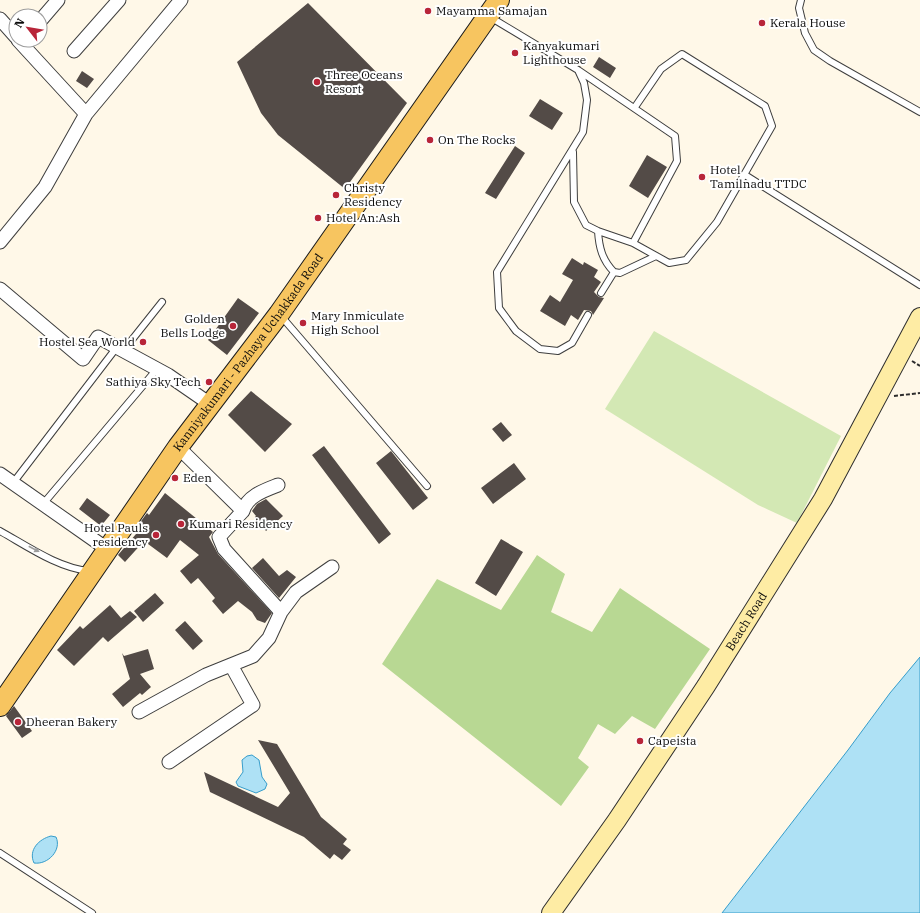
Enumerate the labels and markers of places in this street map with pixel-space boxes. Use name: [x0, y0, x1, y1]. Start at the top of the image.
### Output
place label: Mayamma Samajan: [436, 3, 548, 18]
marker: Mayamma Samajan: [423, 6, 433, 16]
place label: Kerala House: [770, 15, 845, 30]
marker: Kerala House: [757, 18, 767, 28]
place label: Kanyakumari Lighthouse: [523, 38, 600, 67]
marker: Kanyakumari Lighthouse: [510, 48, 520, 58]
place label: Three Oceans Resort: [325, 67, 403, 96]
marker: Three Oceans Resort: [312, 77, 322, 87]
place label: On The Rocks: [438, 132, 516, 147]
marker: On The Rocks: [425, 135, 435, 145]
place label: Hotel Tamilnadu TTDC: [710, 162, 807, 191]
marker: Hotel Tamilnadu TTDC: [697, 172, 707, 182]
place label: Christy Residency: [344, 180, 403, 209]
marker: Christy Residency: [331, 190, 341, 200]
place label: Hotel An:Ash: [326, 210, 401, 225]
marker: Hotel An:Ash: [313, 213, 323, 223]
place label: Mary Inmiculate High School: [311, 308, 404, 337]
place label: Golden Bells Lodge: [160, 311, 225, 340]
marker: Mary Inmiculate High School: [298, 318, 308, 328]
marker: Golden Bells Lodge: [228, 321, 238, 331]
place label: Hostel Sea World: [39, 334, 135, 349]
marker: Hostel Sea World: [138, 337, 148, 347]
place label: Sathiya Sky Tech: [106, 374, 202, 389]
marker: Sathiya Sky Tech: [204, 377, 214, 387]
place label: Eden: [183, 470, 212, 485]
marker: Eden: [170, 473, 180, 483]
place label: Kumari Residency: [189, 516, 293, 531]
marker: Kumari Residency: [176, 519, 186, 529]
place label: Hotel Pauls residency: [84, 520, 149, 549]
marker: Hotel Pauls residency: [151, 530, 161, 540]
place label: Dheeran Bakery: [26, 714, 118, 729]
marker: Dheeran Bakery: [13, 717, 23, 727]
place label: Capeista: [648, 733, 697, 748]
marker: Capeista: [635, 736, 645, 746]

